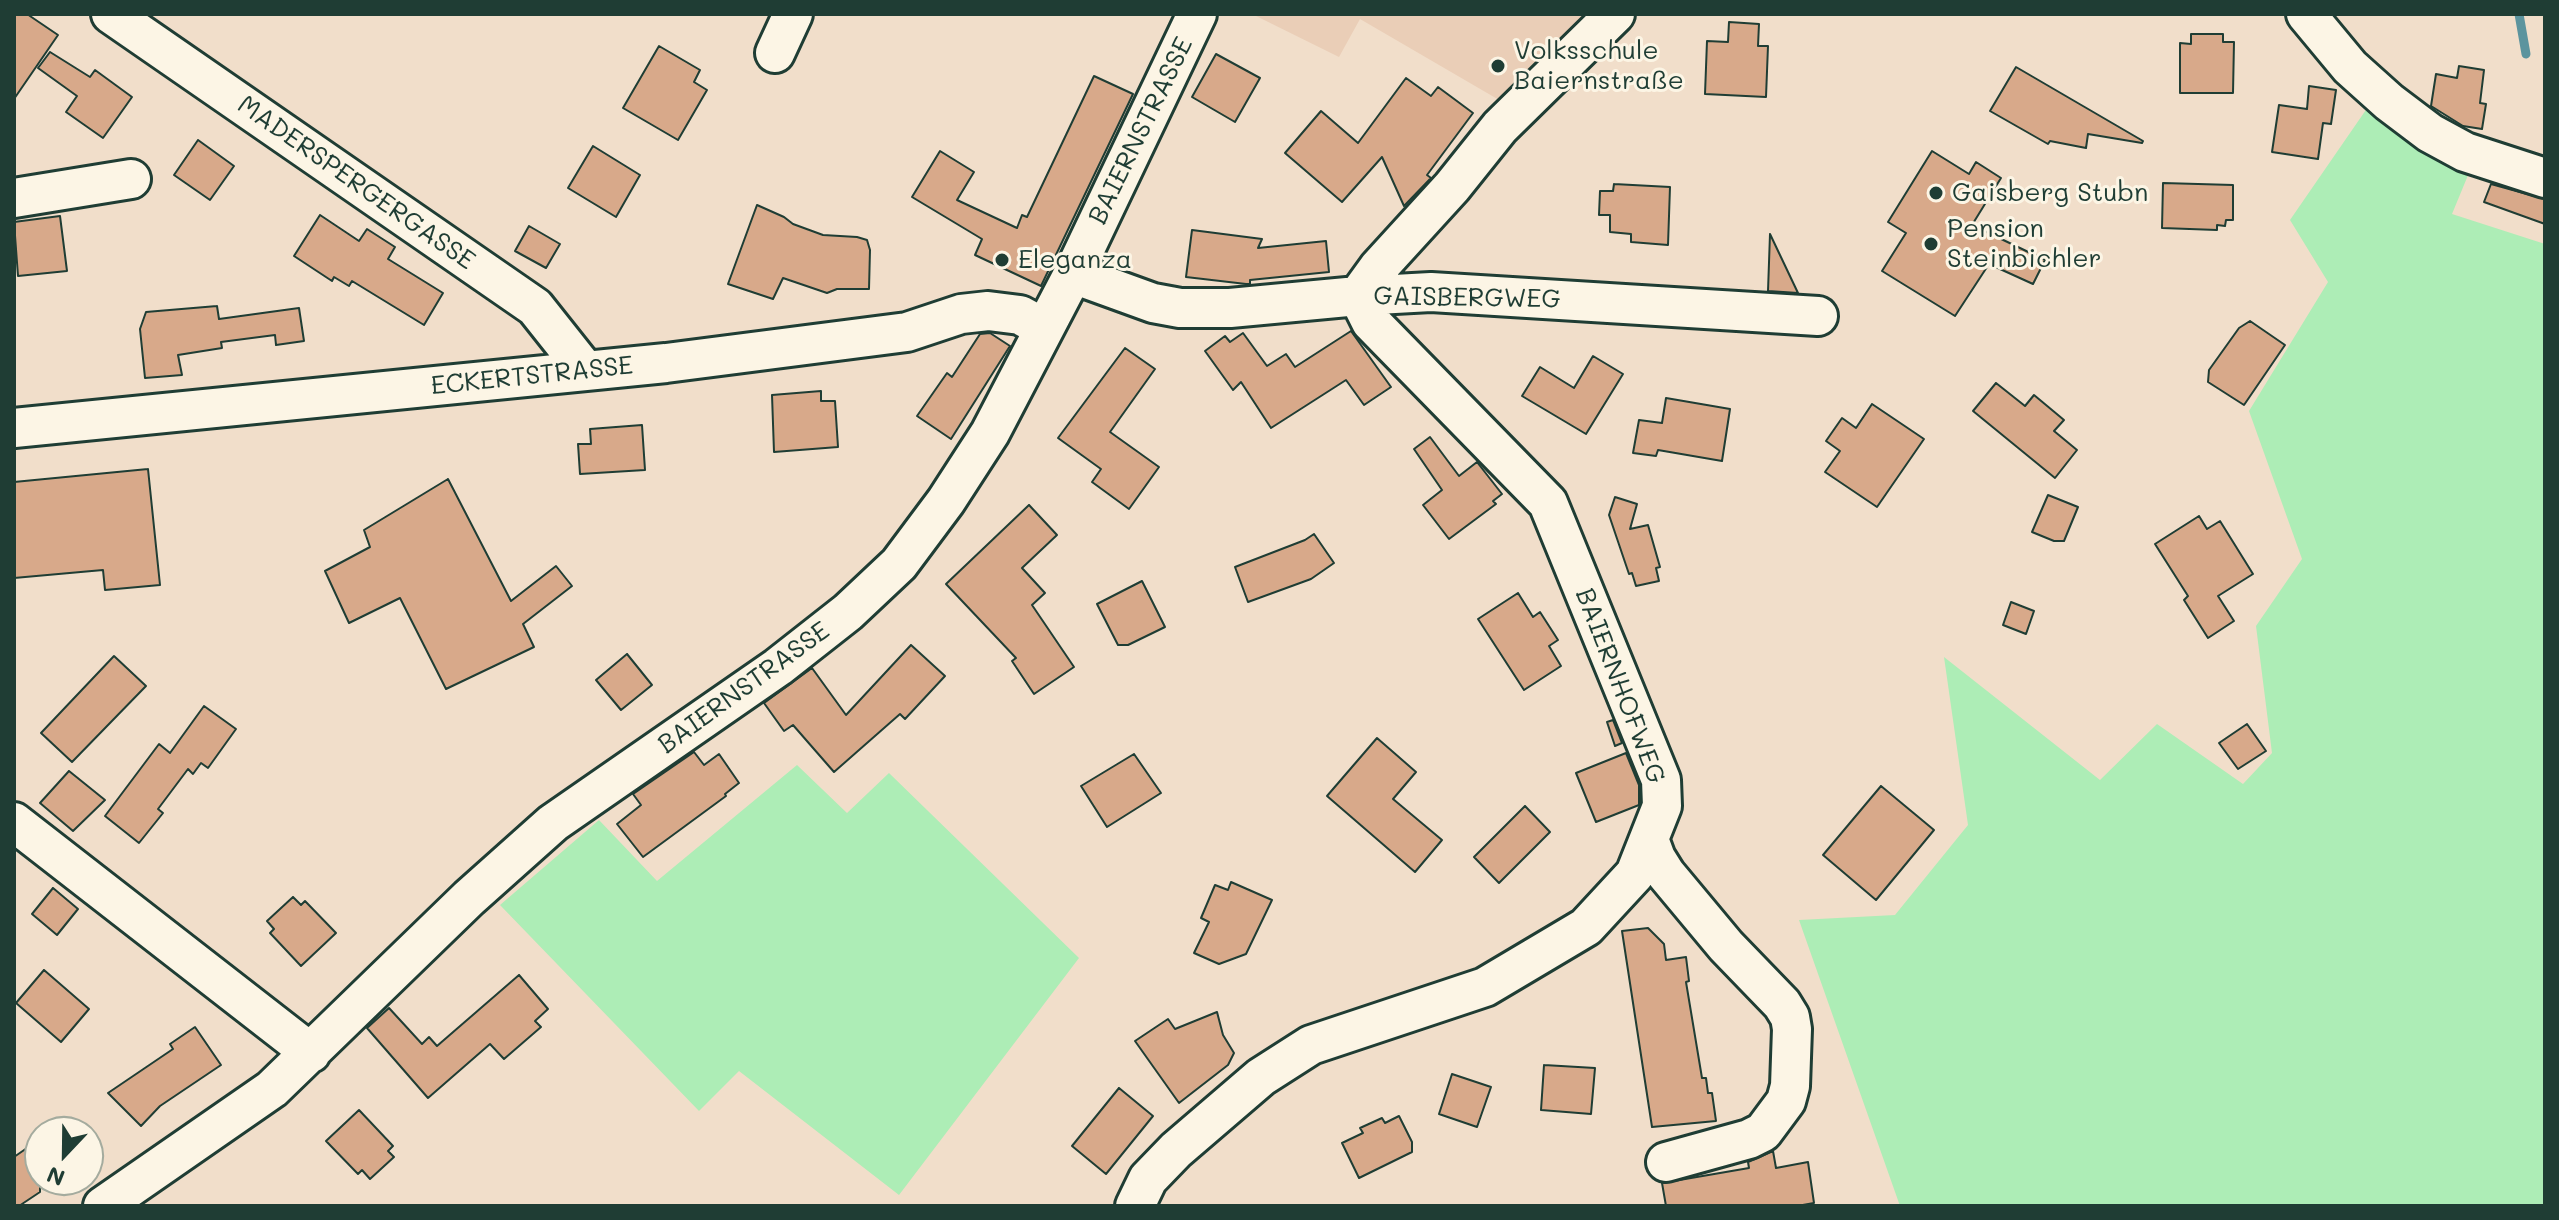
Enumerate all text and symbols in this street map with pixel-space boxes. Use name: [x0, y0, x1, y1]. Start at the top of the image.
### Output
street label: BAIERNSTRASSE: [1082, 32, 1200, 230]
place label: Volksschule Baiernstraße: [1514, 35, 1684, 96]
marker: Volksschule Baiernstraße: [1489, 57, 1507, 75]
street label: MADERSPERGERGASSE: [231, 89, 481, 277]
place label: Gaisberg Stubn: [1952, 177, 2148, 209]
marker: Gaisberg Stubn: [1927, 184, 1945, 202]
place label: Pension Steinbichler: [1947, 213, 2102, 274]
marker: Pension Steinbichler: [1922, 235, 1940, 253]
place label: Eleganza: [1018, 244, 1132, 276]
marker: Eleganza: [993, 251, 1011, 269]
street label: GAISBERGWEG: [1373, 281, 1561, 315]
street label: ECKERTSTRASSE: [429, 350, 635, 402]
street label: BAIERNHOFWEG: [1568, 584, 1672, 788]
street label: BAIERNSTRASSE: [652, 615, 836, 761]
north arrow: [24, 1116, 104, 1196]
text: N: [42, 1160, 69, 1193]

